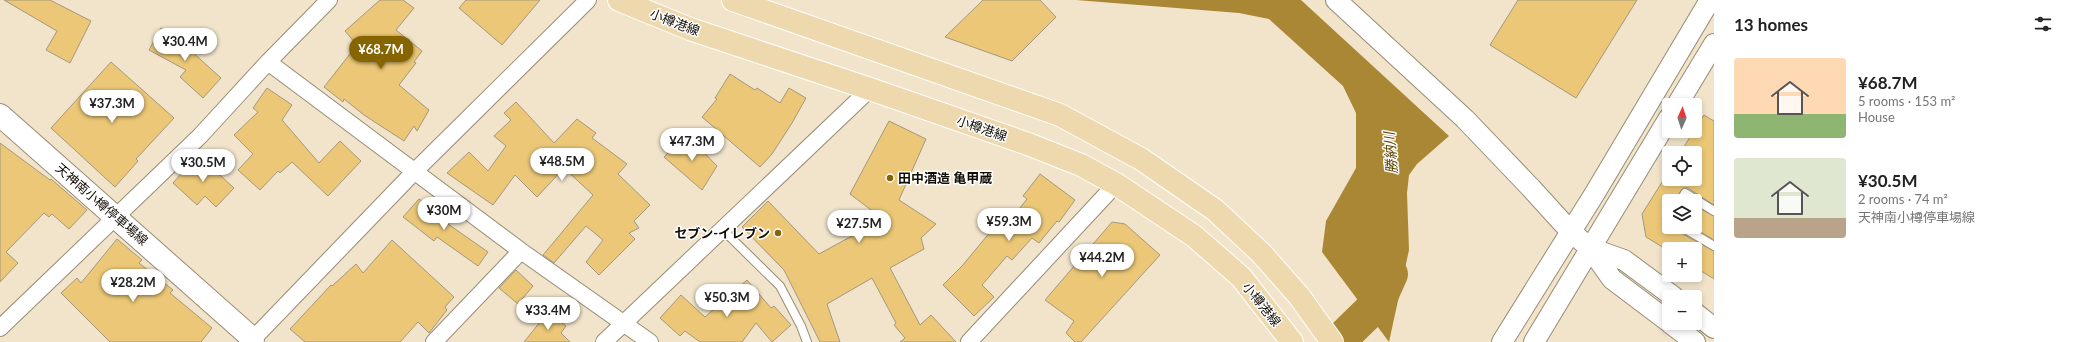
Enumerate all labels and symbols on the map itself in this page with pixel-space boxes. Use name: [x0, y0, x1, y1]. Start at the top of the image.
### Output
street label: 小樽港線: [648, 5, 702, 39]
pin: ¥30.4M: [152, 28, 218, 62]
pin: ¥68.7M: [348, 36, 414, 70]
pin: ¥37.3M: [79, 90, 145, 124]
north arrow: [1662, 98, 1702, 138]
street label: 小樽港線: [955, 112, 1009, 144]
pin: ¥47.3M: [659, 128, 725, 162]
water label: 勝納川: [1380, 129, 1400, 175]
pin: ¥48.5M: [529, 148, 595, 182]
pin: ¥30.5M: [170, 149, 236, 183]
street label: 天神南小樽停車場線: [53, 160, 151, 248]
place label: 田中酒造 亀甲蔵: [898, 170, 992, 186]
marker: 田中酒造 亀甲蔵: [885, 173, 895, 183]
pin: ¥30M: [420, 197, 468, 231]
pin: ¥59.3M: [976, 208, 1042, 242]
pin: ¥27.5M: [826, 210, 892, 244]
place label: セブン-イレブン: [674, 225, 770, 241]
marker: セブン-イレブン: [773, 228, 783, 238]
pin: ¥44.2M: [1069, 244, 1135, 278]
pin: ¥28.2M: [100, 269, 166, 303]
street label: 小樽港線: [1239, 279, 1285, 329]
pin: ¥50.3M: [694, 284, 760, 318]
pin: ¥33.4M: [515, 297, 581, 331]

